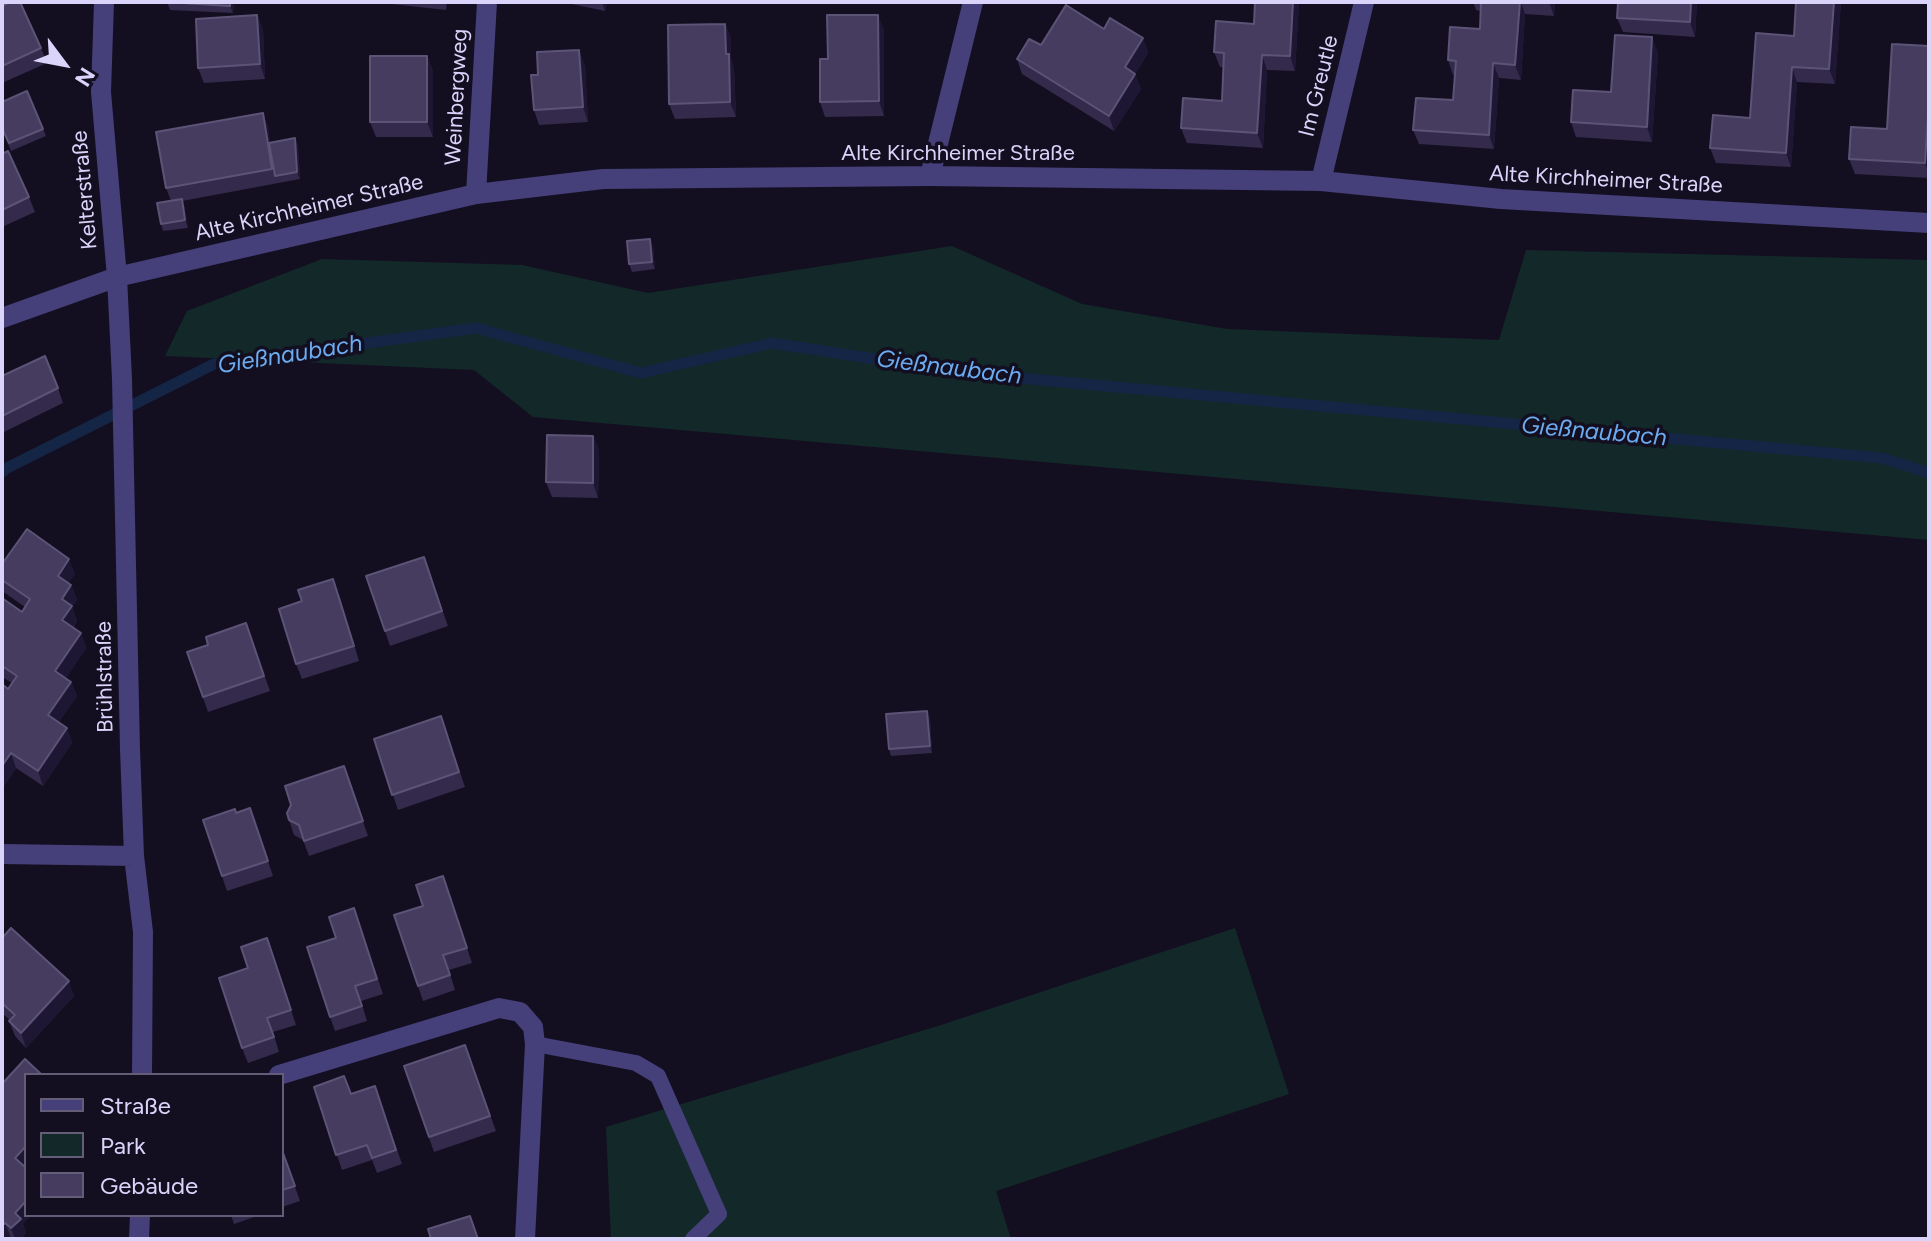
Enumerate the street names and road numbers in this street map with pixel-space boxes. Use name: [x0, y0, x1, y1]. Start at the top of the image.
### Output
street label: Weinbergweg: [440, 28, 474, 166]
street label: Im Greutle: [1294, 32, 1344, 140]
street label: Kelterstraße: [67, 129, 103, 251]
street label: Alte Kirchheimer Straße: [841, 141, 1075, 167]
street label: Alte Kirchheimer Straße: [1489, 161, 1723, 199]
street label: Alte Kirchheimer Straße: [192, 169, 426, 247]
street label: Brühlstraße: [91, 621, 119, 733]

